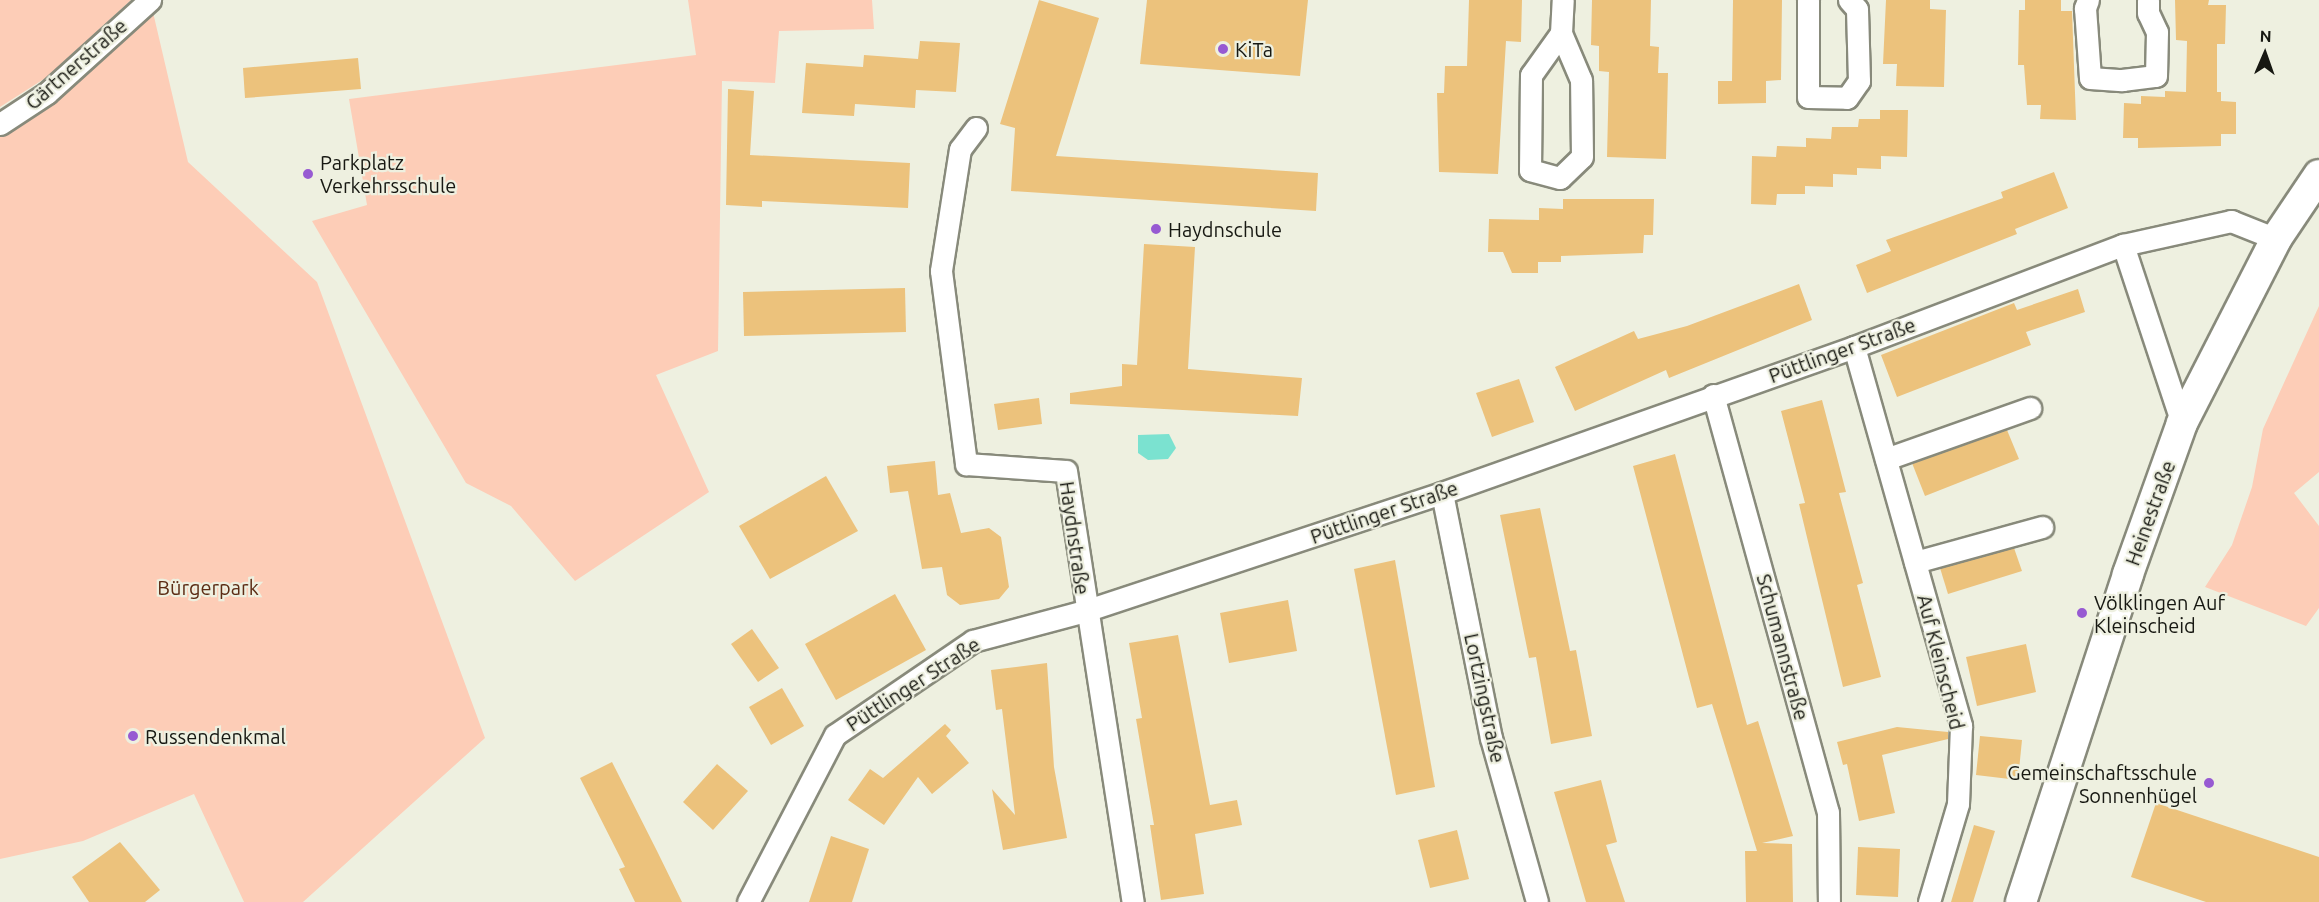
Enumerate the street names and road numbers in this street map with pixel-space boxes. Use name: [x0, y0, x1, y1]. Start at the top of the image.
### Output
street label: Gärtnerstraße: [20, 13, 132, 115]
street label: Püttlinger Straße: [1765, 312, 1919, 388]
street label: Heinestraße: [2120, 457, 2180, 569]
street label: Püttlinger Straße: [1307, 475, 1461, 549]
street label: Haydnstraße: [1055, 480, 1095, 596]
street label: Schumannstraße: [1752, 571, 1814, 723]
street label: Auf Kleinscheid: [1913, 592, 1969, 732]
street label: Lortzingstraße: [1460, 631, 1510, 765]
street label: Püttlinger Straße: [842, 632, 984, 736]

